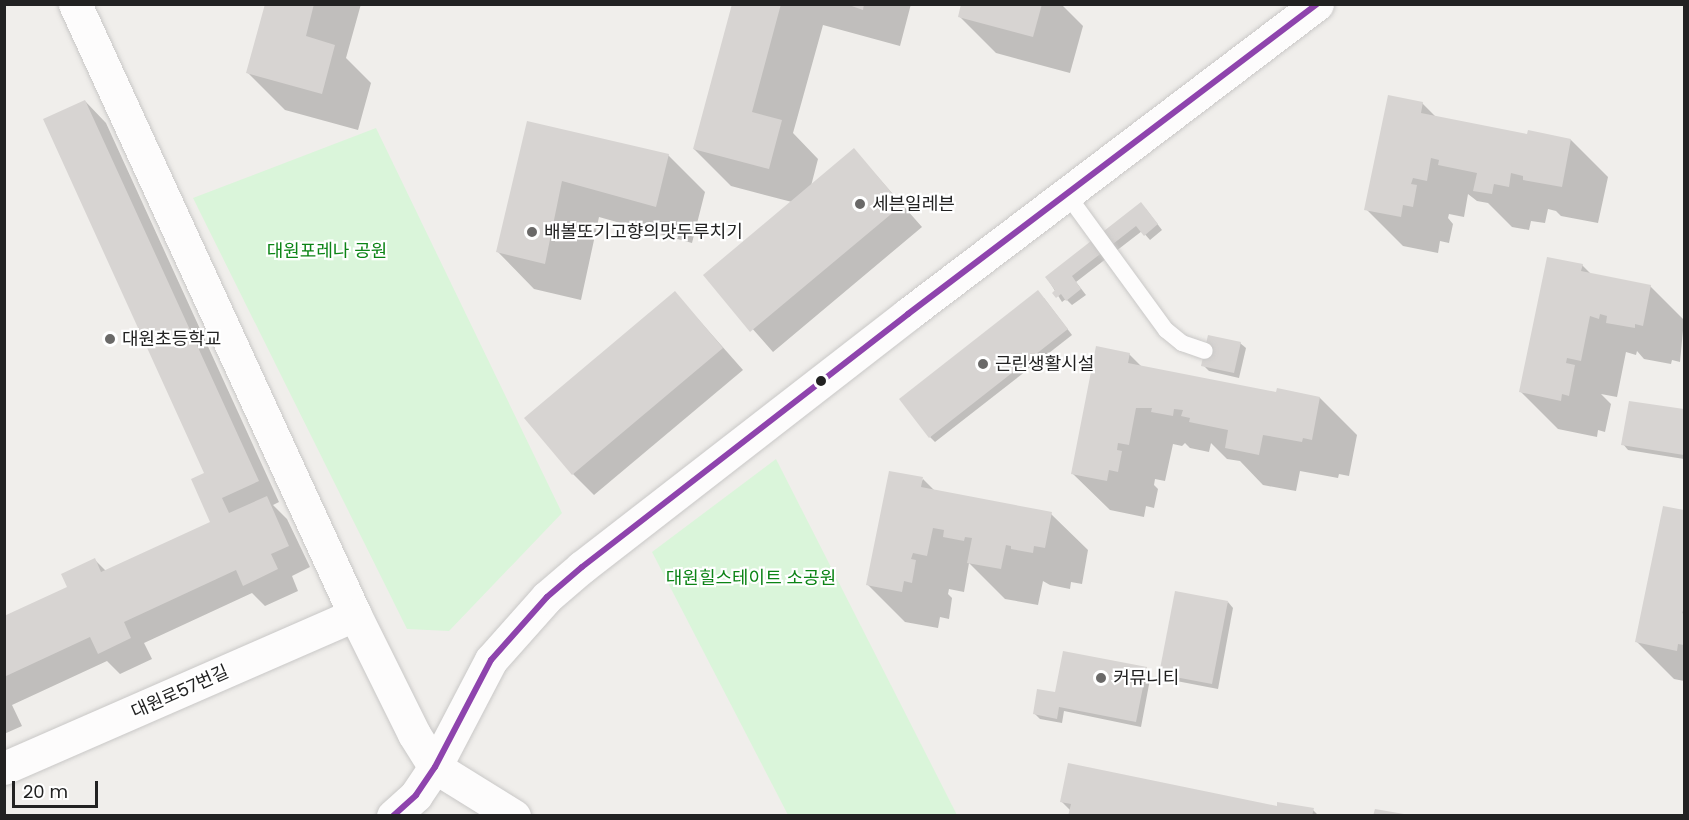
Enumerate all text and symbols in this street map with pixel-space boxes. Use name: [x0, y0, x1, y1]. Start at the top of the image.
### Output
place label: 세븐일레븐: [872, 193, 955, 215]
marker: 세븐일레븐: [853, 197, 867, 211]
place label: 배볼또기고향의맛두루치기: [544, 221, 743, 243]
marker: 배볼또기고향의맛두루치기: [525, 225, 539, 239]
park label: 대원포레나 공원: [267, 240, 387, 262]
place label: 대원초등학교: [122, 328, 221, 350]
marker: 대원초등학교: [103, 332, 117, 346]
place label: 근린생활시설: [995, 353, 1094, 375]
marker: 근린생활시설: [976, 357, 990, 371]
unlabelled marker: [815, 375, 827, 387]
park label: 대원힐스테이트 소공원: [666, 567, 836, 589]
street label: 대원로57번길: [128, 661, 232, 723]
place label: 커뮤니티: [1113, 667, 1179, 689]
marker: 커뮤니티: [1094, 671, 1108, 685]
scale bar: [15, 769, 100, 807]
text: 20 m: [23, 779, 68, 804]

